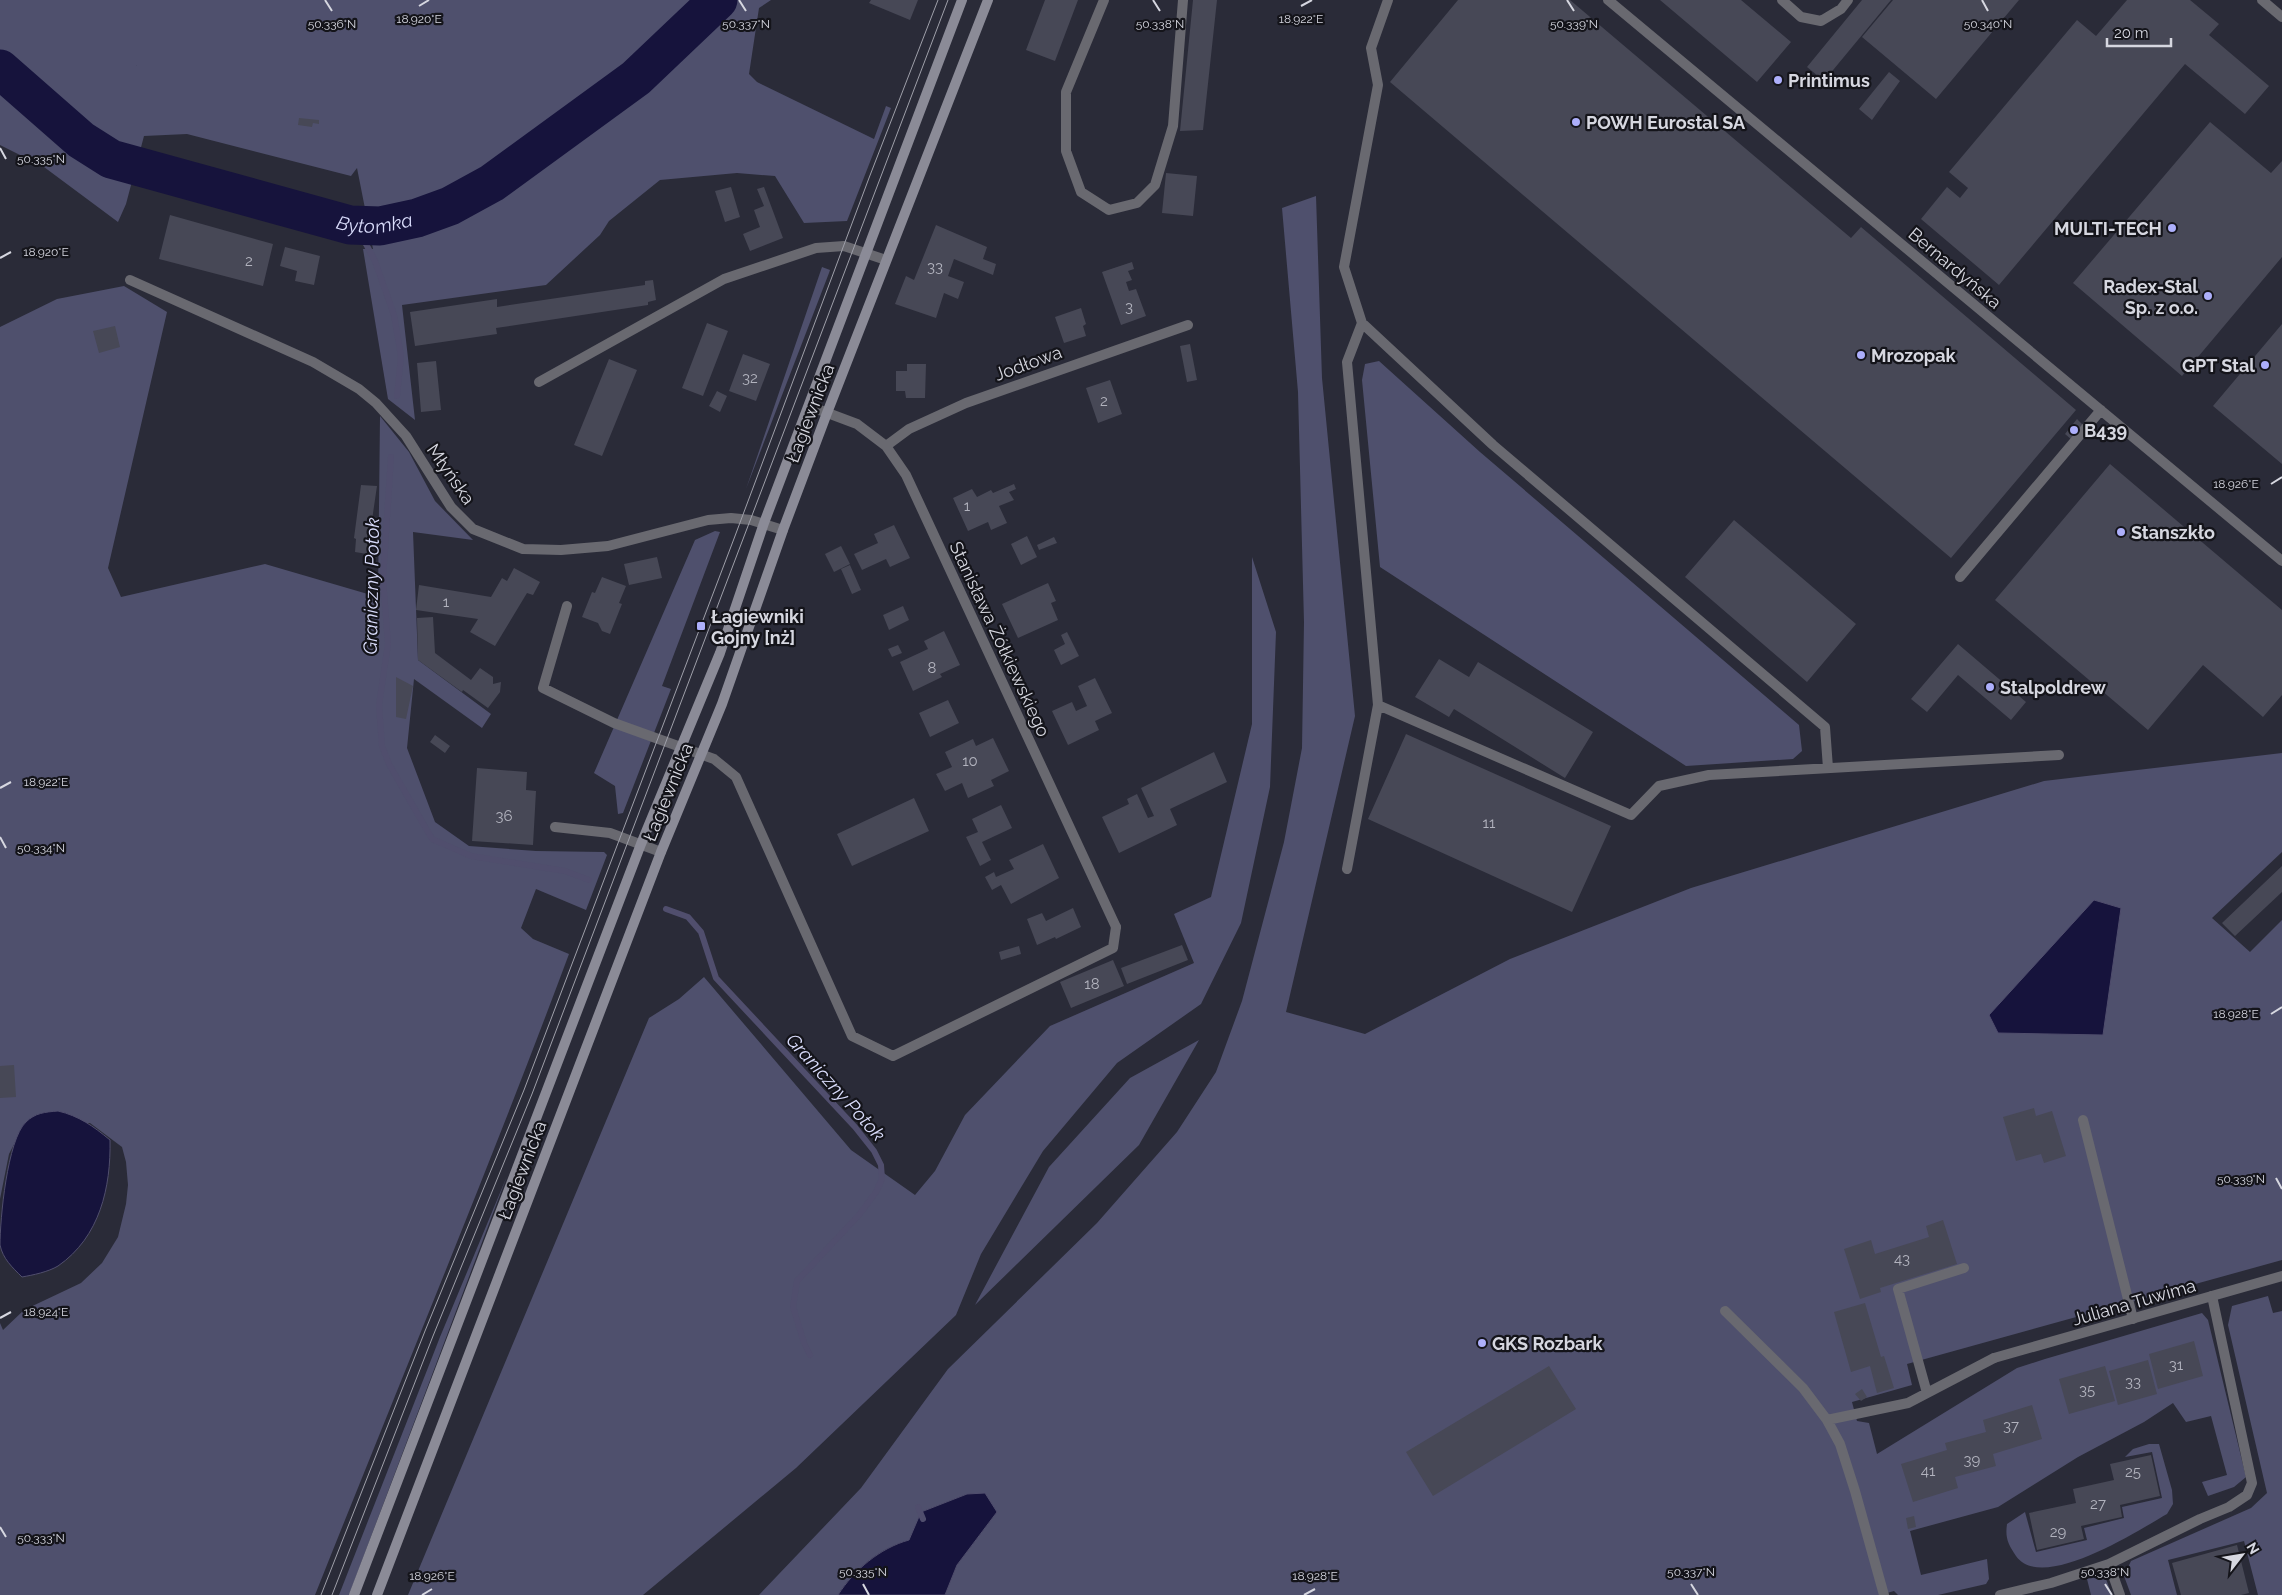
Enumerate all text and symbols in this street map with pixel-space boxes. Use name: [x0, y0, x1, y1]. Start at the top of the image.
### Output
text: 18.920°E: [396, 12, 442, 26]
text: 18.922°E: [1279, 12, 1323, 26]
scale bar: [2107, 15, 2171, 47]
text: 50.336°N: [308, 17, 356, 31]
text: 50.337°N: [722, 17, 770, 31]
text: 50.338°N: [1136, 17, 1184, 31]
text: 50.339°N: [1550, 17, 1598, 31]
text: 50.340°N: [1964, 17, 2012, 31]
text: 20 m: [2114, 24, 2149, 42]
place label: Printimus: [1788, 70, 1870, 91]
marker: Printimus: [1772, 74, 1784, 86]
place label: POWH Eurostal SA: [1586, 112, 1746, 133]
marker: POWH Eurostal SA: [1570, 116, 1582, 128]
text: 50.335°N: [17, 152, 65, 166]
water label: Bytomka: [334, 208, 415, 238]
place label: MULTI-TECH: [2054, 218, 2162, 239]
marker: MULTI-TECH: [2166, 222, 2178, 234]
street label: Bernardyńska: [1904, 223, 2006, 313]
text: 18.920°E: [23, 245, 69, 259]
house number: 2: [245, 252, 253, 270]
house number: 33: [927, 258, 943, 276]
place label: Radex-Stal Sp. z o.o.: [2103, 276, 2198, 318]
marker: Radex-Stal Sp. z o.o.: [2202, 290, 2214, 302]
house number: 3: [1125, 298, 1133, 316]
street label: Jodłowa: [991, 341, 1065, 385]
place label: Mrozopak: [1871, 345, 1957, 366]
marker: Mrozopak: [1855, 349, 1867, 361]
place label: GPT Stal: [2182, 355, 2255, 376]
marker: GPT Stal: [2259, 359, 2271, 371]
street label: Łagiewnicka: [782, 361, 838, 465]
house number: 32: [742, 369, 758, 387]
house number: 2: [1100, 392, 1108, 410]
place label: B439: [2084, 420, 2127, 441]
marker: B439: [2068, 424, 2080, 436]
street label: Młyńska: [423, 440, 479, 508]
text: 18.926°E: [2213, 477, 2259, 491]
house number: 1: [964, 497, 971, 515]
water label: Graniczny Potok: [359, 517, 383, 655]
place label: Stanszkło: [2131, 522, 2215, 543]
marker: Stanszkło: [2115, 526, 2127, 538]
street label: Stanisława Żółkiewskiego: [945, 538, 1055, 740]
house number: 1: [443, 593, 450, 611]
place label: Łagiewniki Gojny [nż]: [710, 606, 804, 648]
marker: Łagiewniki Gojny [nż]: [695, 620, 707, 632]
house number: 8: [928, 659, 937, 677]
place label: Stalpoldrew: [2000, 677, 2107, 698]
marker: Stalpoldrew: [1984, 681, 1996, 693]
street label: Łagiewnicka: [639, 740, 697, 844]
house number: 10: [962, 752, 978, 770]
text: 18.922°E: [24, 775, 68, 789]
house number: 36: [495, 807, 513, 825]
house number: 11: [1483, 814, 1496, 832]
text: 50.334°N: [17, 841, 65, 855]
house number: 18: [1084, 975, 1100, 993]
text: 18.928°E: [2213, 1007, 2259, 1021]
water label: Graniczny Potok: [782, 1029, 890, 1145]
street label: Łagiewnicka: [494, 1118, 550, 1222]
text: 50.339°N: [2217, 1172, 2265, 1186]
house number: 43: [1894, 1250, 1910, 1268]
street label: Juliana Tuwima: [2070, 1274, 2198, 1330]
text: 18.924°E: [24, 1305, 68, 1319]
place label: GKS Rozbark: [1492, 1333, 1603, 1354]
marker: GKS Rozbark: [1476, 1337, 1488, 1349]
house number: 31: [2169, 1356, 2184, 1374]
house number: 33: [2125, 1373, 2141, 1391]
house number: 35: [2079, 1381, 2095, 1399]
house number: 37: [2003, 1417, 2019, 1435]
house number: 39: [1964, 1451, 1981, 1469]
house number: 41: [1921, 1462, 1936, 1480]
house number: 25: [2125, 1463, 2141, 1481]
house number: 27: [2090, 1495, 2106, 1513]
house number: 29: [2050, 1523, 2067, 1541]
north arrow: [2217, 1530, 2267, 1580]
text: 50.333°N: [17, 1531, 65, 1545]
text: N: [2244, 1540, 2263, 1557]
text: 50.335°N: [839, 1565, 887, 1579]
text: 50.337°N: [1667, 1565, 1715, 1579]
text: 50.338°N: [2081, 1565, 2129, 1579]
text: 18.926°E: [409, 1569, 455, 1583]
text: 18.928°E: [1292, 1569, 1338, 1583]

